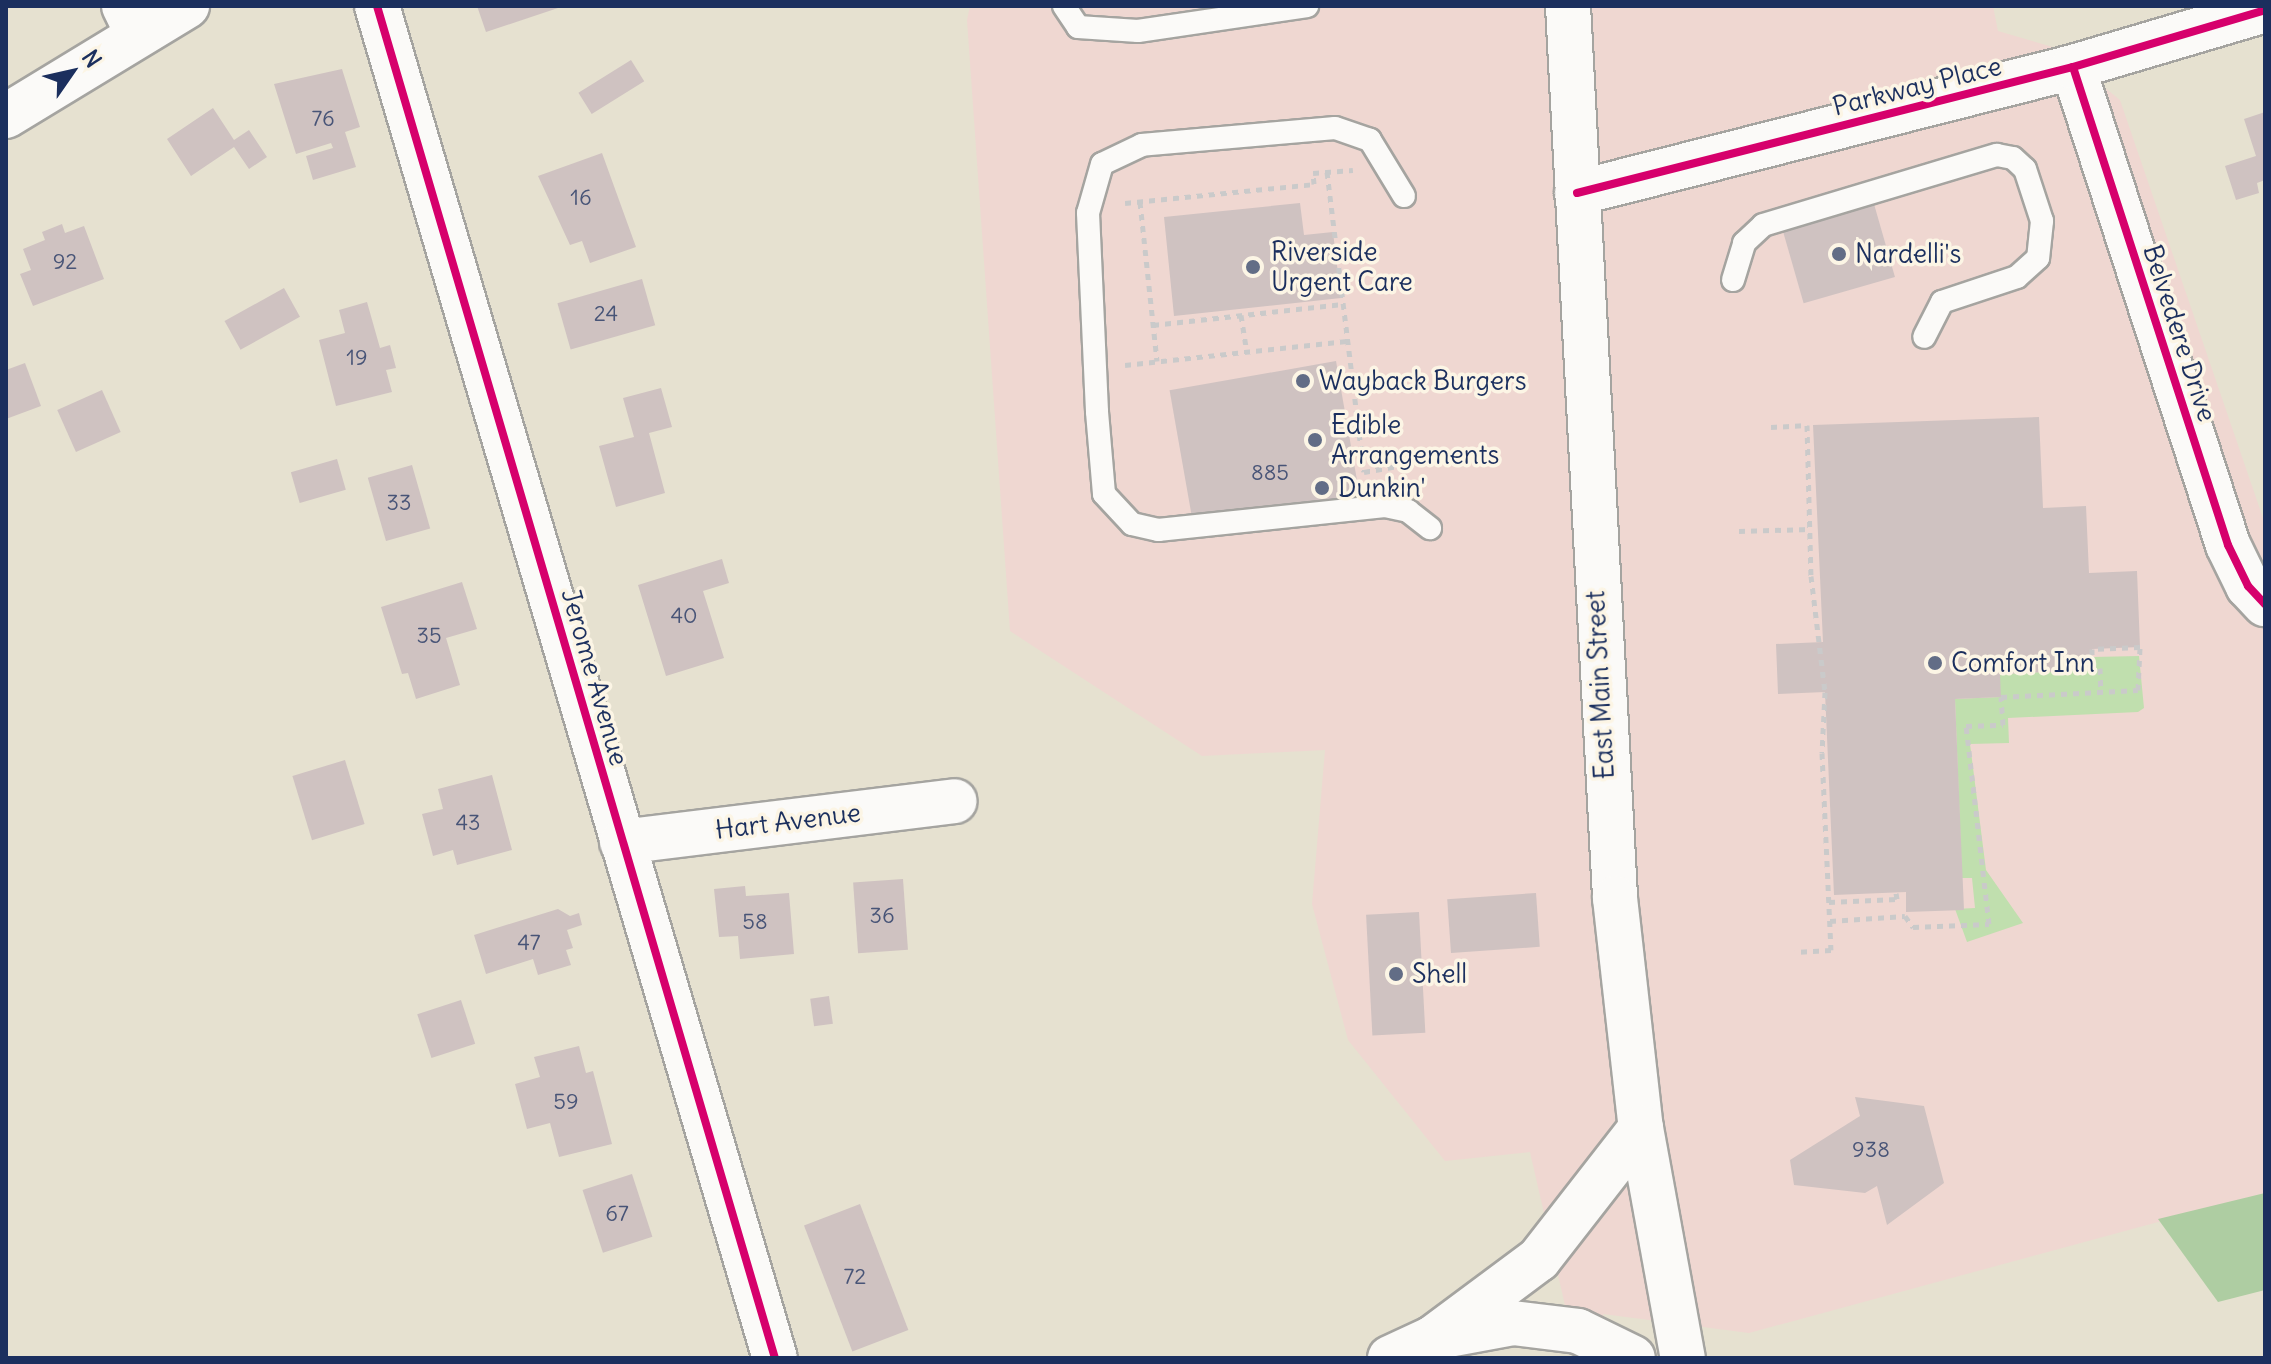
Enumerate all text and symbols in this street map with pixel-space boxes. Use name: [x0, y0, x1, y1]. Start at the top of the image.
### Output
north arrow: [32, 32, 112, 112]
text: N: [76, 44, 108, 73]
street label: Parkway Place: [1829, 50, 2005, 122]
house number: 76: [311, 106, 335, 132]
house number: 16: [570, 185, 592, 211]
place label: Riverside Urgent Care: [1271, 236, 1413, 298]
place label: Nardelli's: [1855, 238, 1961, 270]
street label: Belvedere Drive: [2137, 241, 2223, 425]
marker: Nardelli's: [1830, 245, 1848, 263]
house number: 92: [53, 249, 77, 275]
marker: Riverside Urgent Care: [1242, 256, 1264, 278]
house number: 24: [594, 301, 618, 327]
house number: 19: [346, 345, 368, 371]
place label: Wayback Burgers: [1319, 365, 1527, 397]
marker: Wayback Burgers: [1294, 372, 1312, 390]
place label: Edible Arrangements: [1331, 409, 1499, 470]
marker: Edible Arrangements: [1306, 431, 1324, 449]
house number: 885: [1251, 460, 1289, 486]
place label: Dunkin': [1338, 472, 1425, 504]
marker: Dunkin': [1313, 479, 1331, 497]
house number: 33: [387, 490, 411, 516]
street label: Jerome Avenue: [555, 585, 635, 769]
street label: East Main Street: [1579, 590, 1621, 780]
house number: 40: [670, 603, 698, 629]
house number: 35: [416, 623, 442, 649]
place label: Comfort Inn: [1951, 647, 2095, 679]
marker: Comfort Inn: [1926, 654, 1944, 672]
street label: Hart Avenue: [714, 797, 862, 845]
house number: 43: [455, 810, 481, 836]
house number: 36: [869, 903, 895, 929]
house number: 58: [742, 909, 768, 935]
house number: 47: [517, 930, 541, 956]
place label: Shell: [1412, 958, 1467, 990]
marker: Shell: [1387, 965, 1405, 983]
house number: 59: [553, 1089, 579, 1115]
house number: 938: [1852, 1137, 1890, 1163]
house number: 67: [605, 1201, 629, 1227]
house number: 72: [844, 1264, 866, 1290]

